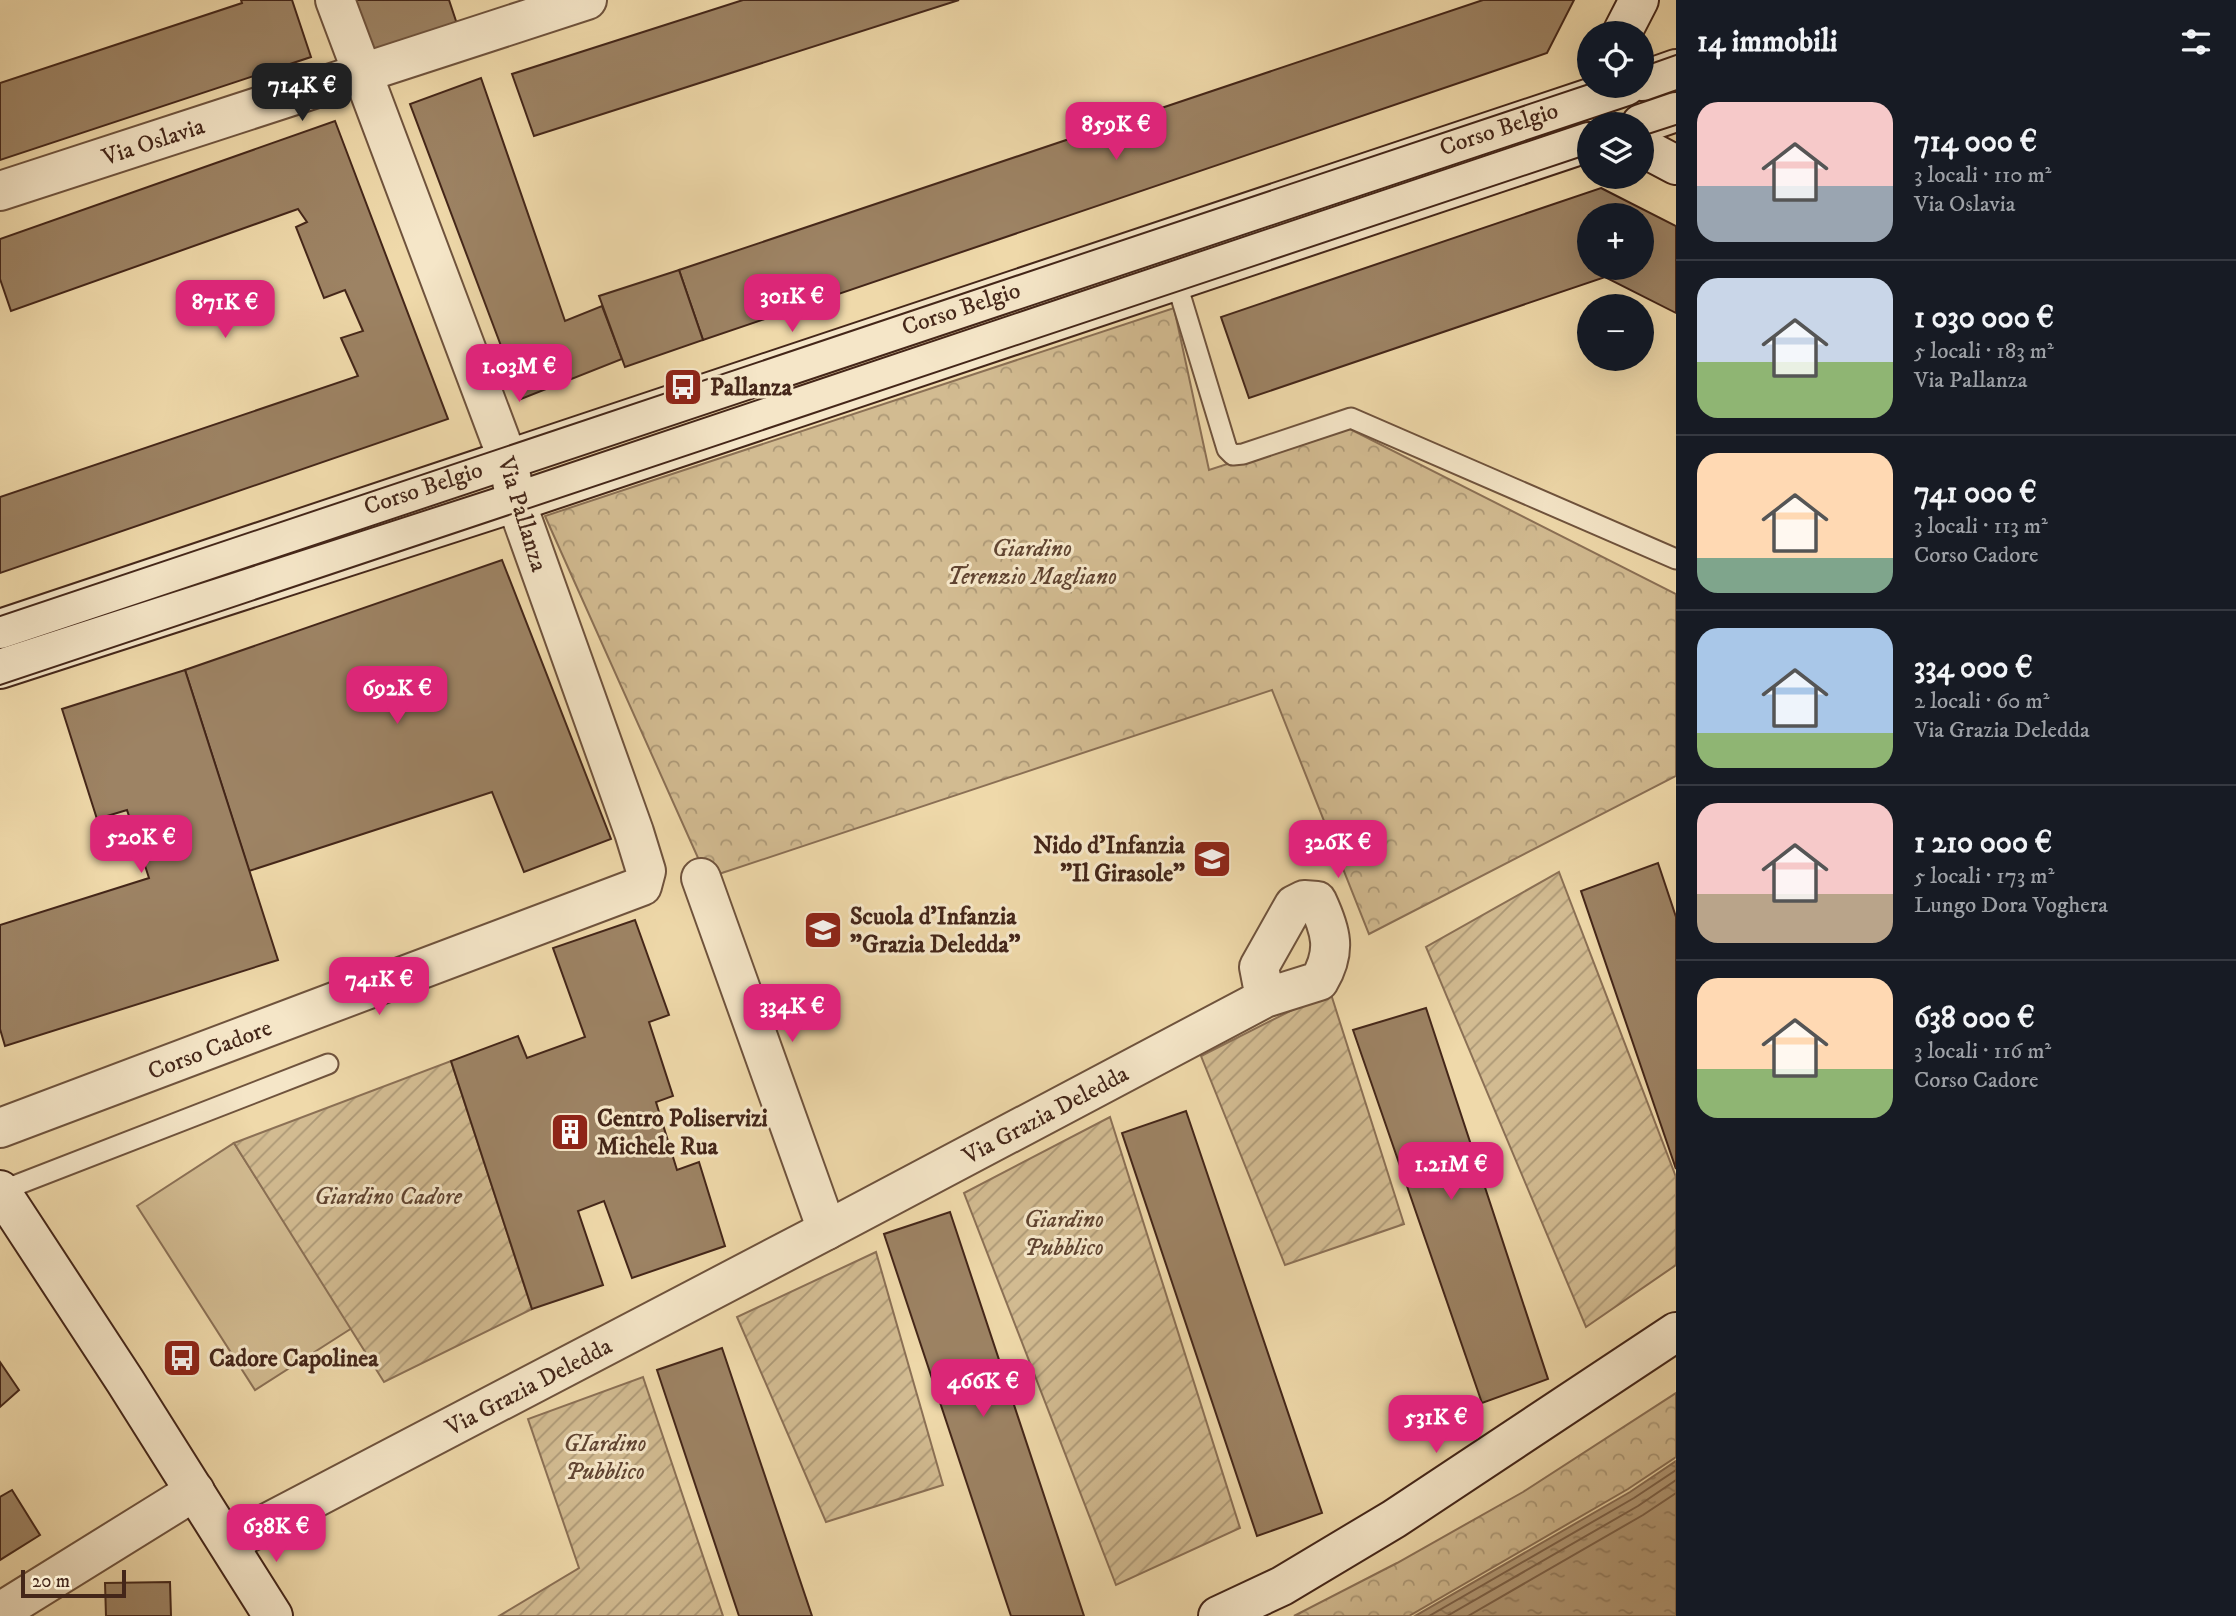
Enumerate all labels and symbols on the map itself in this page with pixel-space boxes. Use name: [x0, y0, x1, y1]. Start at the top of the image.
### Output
pin: 714K €: [245, 64, 359, 123]
street label: Corso Belgio: [1436, 96, 1562, 163]
pin: 859K €: [1059, 102, 1173, 162]
street label: Via Oslavia: [97, 111, 209, 173]
pin: 301K €: [735, 274, 849, 334]
street label: Corso Belgio: [898, 275, 1024, 343]
pin: 871K €: [168, 280, 282, 340]
pin: 1.03M €: [454, 344, 584, 404]
bus stop icon: Pallanza: [662, 366, 704, 408]
place label: Pallanza: [710, 373, 793, 403]
street label: Via Pallanza: [490, 452, 554, 576]
street label: Corso Belgio: [360, 455, 487, 522]
park label: Giardino Terenzio Magliano: [947, 534, 1117, 592]
pin: 692K €: [340, 666, 454, 726]
pin: 520K €: [84, 816, 198, 875]
pin: 326K €: [1281, 820, 1395, 880]
place label: Nido d’Infanzia "Il Girasole": [1033, 831, 1186, 889]
school or university icon: Nido d’Infanzia "Il Girasole": [1191, 838, 1233, 880]
place label: Scuola d'Infanzia "Grazia Deledda": [850, 902, 1021, 960]
school or university icon: Scuola d'Infanzia "Grazia Deledda": [802, 909, 844, 951]
pin: 741K €: [322, 958, 436, 1017]
pin: 334K €: [735, 984, 849, 1044]
street label: Corso Cadore: [144, 1013, 276, 1087]
street label: Via Grazia Deledda: [957, 1059, 1135, 1172]
place label: Centro Poliservizi Michele Rua: [597, 1104, 768, 1162]
building icon: Centro Poliservizi Michele Rua: [549, 1111, 591, 1153]
pin: 1.21M €: [1386, 1142, 1516, 1202]
park label: Giardino Cadore: [314, 1182, 463, 1212]
park label: Giardino Pubblico: [1024, 1205, 1104, 1263]
street label: Via Grazia Deledda: [440, 1331, 618, 1443]
bus stop icon: Cadore Capolinea: [161, 1337, 203, 1379]
place label: Cadore Capolinea: [209, 1344, 379, 1374]
pin: 466K €: [926, 1360, 1040, 1419]
pin: 531K €: [1379, 1396, 1493, 1455]
park label: GIardino Pubblico: [563, 1429, 647, 1487]
pin: 638K €: [219, 1504, 333, 1564]
scale bar: [21, 1567, 126, 1599]

